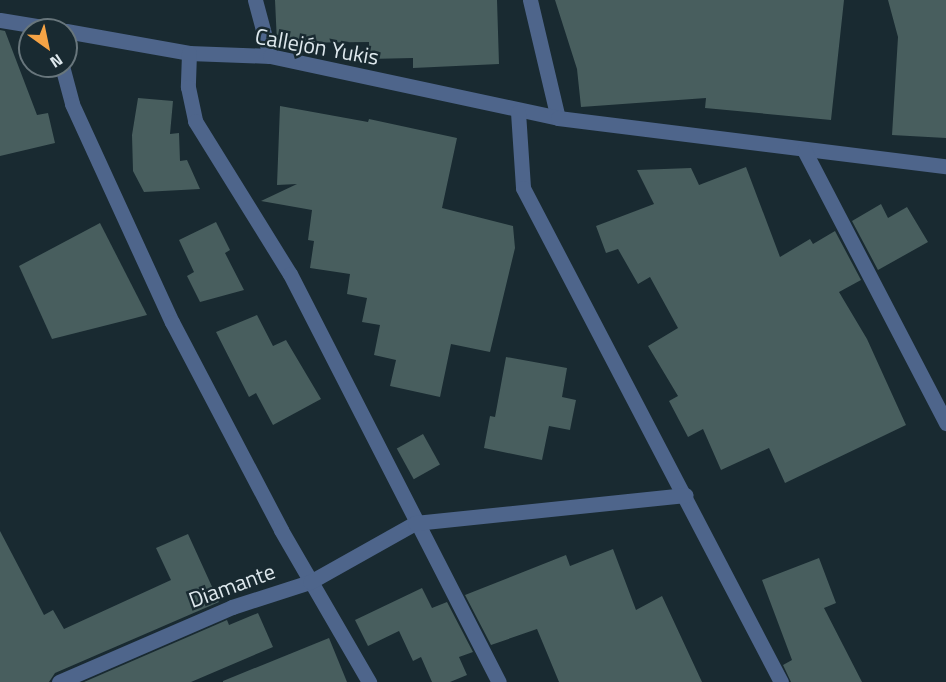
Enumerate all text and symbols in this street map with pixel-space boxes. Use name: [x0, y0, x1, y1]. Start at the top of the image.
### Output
north arrow: [18, 18, 78, 78]
street label: Callejón Yukis: [253, 23, 381, 71]
text: N: [46, 48, 68, 75]
street label: Diamante: [185, 558, 279, 614]

